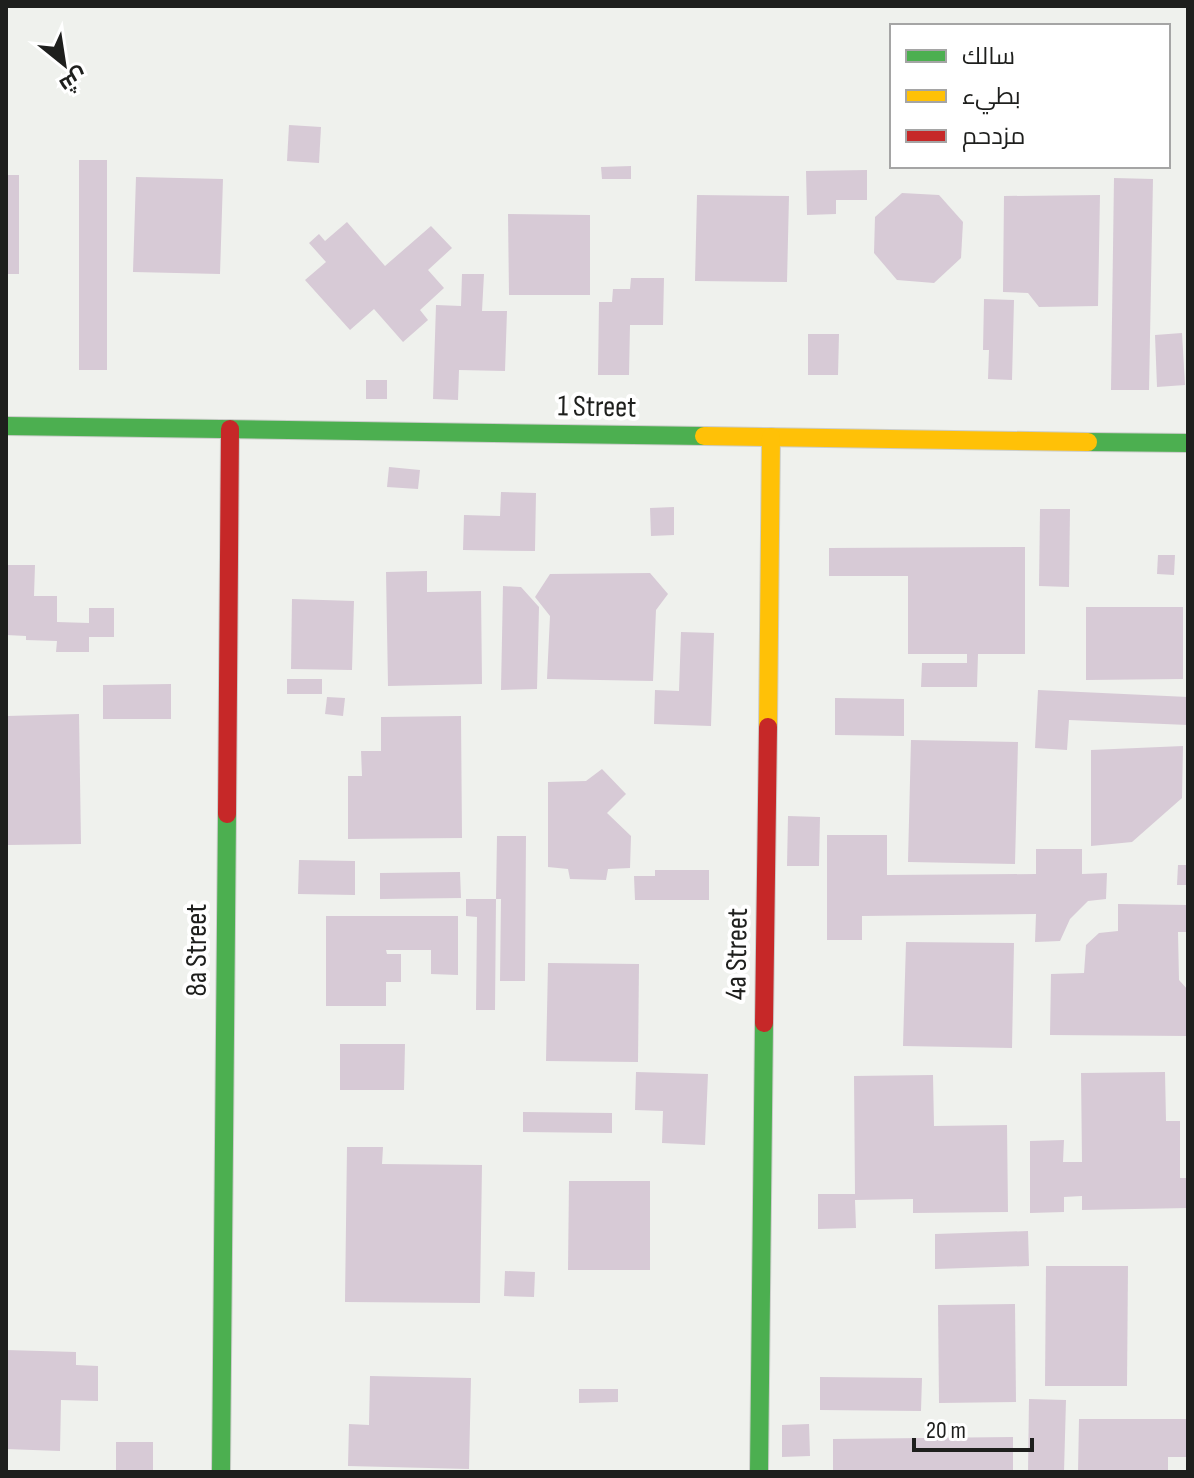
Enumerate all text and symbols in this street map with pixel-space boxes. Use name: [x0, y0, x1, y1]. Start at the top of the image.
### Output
north arrow: [24, 24, 104, 104]
legend: [890, 24, 1170, 168]
text: سالك: [962, 42, 1015, 71]
text: ش: [54, 61, 92, 99]
text: بطيء: [962, 82, 1021, 115]
text: مزدحم: [962, 122, 1025, 152]
street label: 1 Street: [557, 388, 637, 426]
street label: 8a Street: [179, 904, 215, 996]
street label: 4a Street: [718, 908, 756, 1000]
scale bar: [914, 1402, 1032, 1452]
text: 20 m: [926, 1416, 966, 1445]

